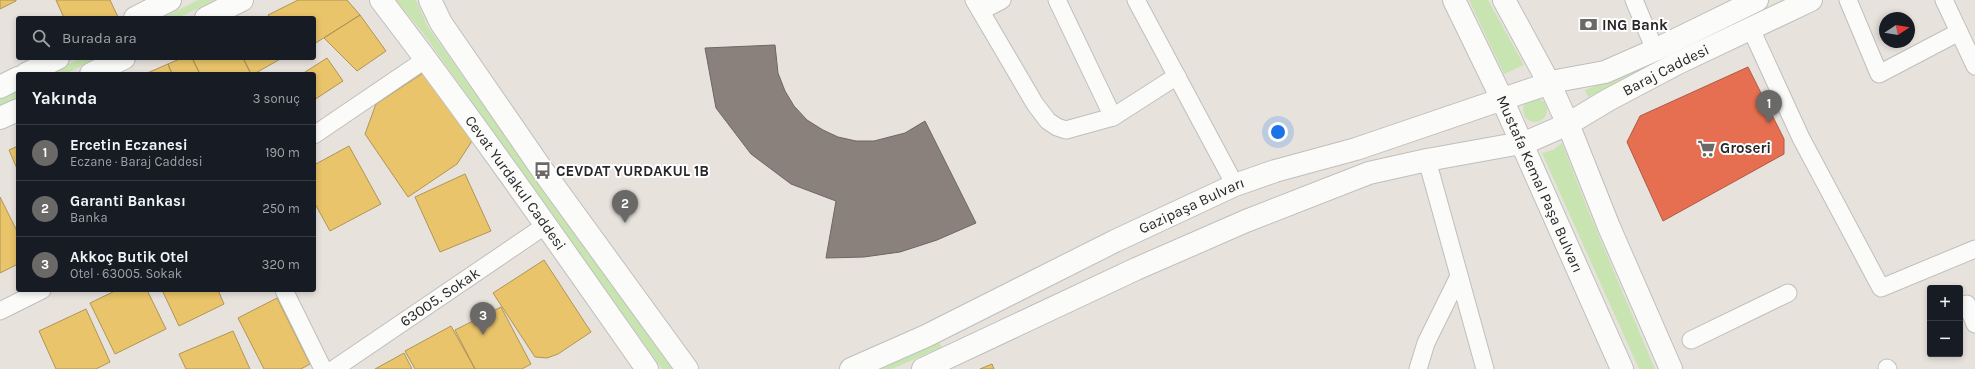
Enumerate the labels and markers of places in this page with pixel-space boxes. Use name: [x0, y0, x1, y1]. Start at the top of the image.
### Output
bank icon: ING Bank: [1579, 15, 1599, 35]
place label: ING Bank: [1602, 16, 1668, 34]
pin: 1: [1756, 90, 1782, 123]
supermarket icon: Groseri: [1697, 138, 1717, 158]
place label: Groseri: [1720, 139, 1771, 157]
bus stop icon: CEVDAT YURDAKUL 1B: [533, 161, 553, 181]
place label: CEVDAT YURDAKUL 1B: [556, 162, 709, 180]
pin: 2: [612, 190, 638, 223]
pin: 3: [470, 302, 496, 335]

